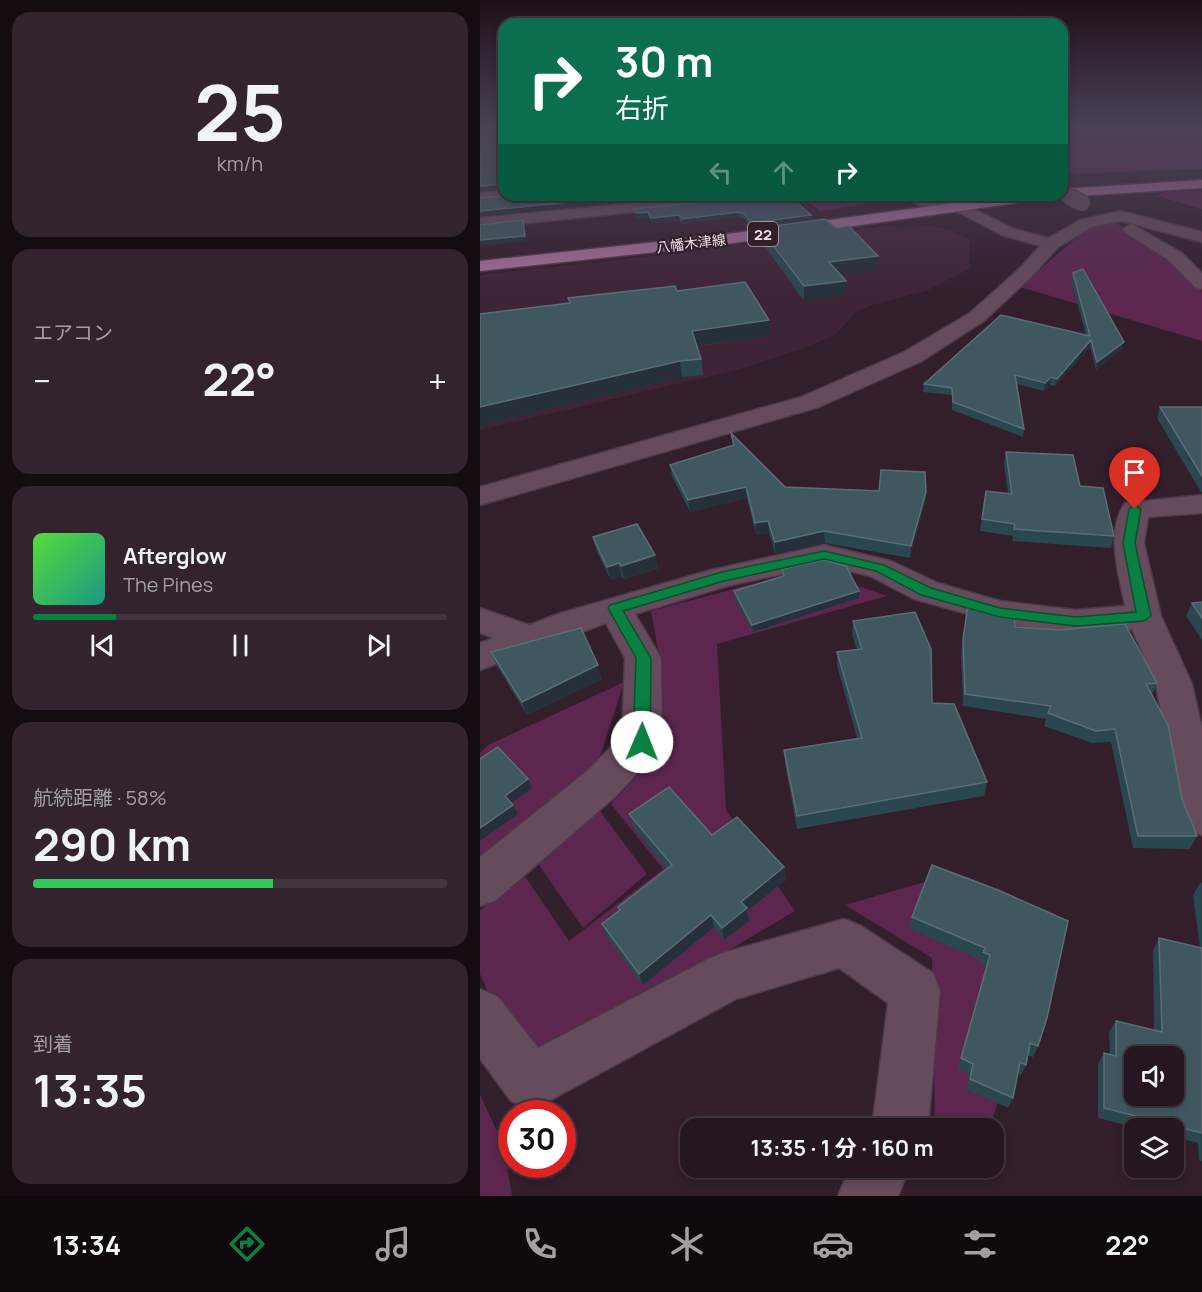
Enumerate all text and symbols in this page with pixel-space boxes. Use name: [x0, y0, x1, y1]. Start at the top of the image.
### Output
text: 30 m: [615, 32, 713, 90]
icon: right: [516, 42, 594, 120]
text: 25: [194, 58, 286, 164]
text: 右折: [615, 89, 669, 126]
text: km/h: [217, 150, 263, 177]
icon: left: [704, 156, 737, 189]
icon: ahead: [767, 156, 800, 189]
icon: right: [830, 156, 863, 189]
road number: 22: [748, 222, 778, 246]
street label: 八幡木津線: [655, 229, 727, 257]
text: エアコン: [33, 319, 113, 346]
text: 22°: [202, 348, 276, 410]
text: −: [33, 358, 51, 403]
text: +: [428, 358, 447, 403]
pin: [1109, 447, 1160, 509]
icon: arrive: [1118, 456, 1151, 489]
text: Afterglow: [123, 541, 227, 571]
text: The Pines: [123, 571, 213, 598]
icon: previous: [86, 629, 119, 662]
icon: pause: [224, 629, 257, 662]
icon: next: [362, 629, 395, 662]
position arrow: [610, 710, 674, 774]
text: 航続距離 · 58%: [33, 784, 167, 811]
text: 290 km: [33, 813, 191, 875]
text: 到着: [33, 1030, 73, 1057]
map controls: [1124, 1046, 1184, 1178]
button: sound: [1124, 1046, 1184, 1106]
text: 13:35: [33, 1059, 147, 1121]
speed limit sign: 30: [498, 1100, 576, 1178]
button: layers: [1124, 1118, 1184, 1178]
text: 13:35 · 1 分 · 160 m: [751, 1133, 933, 1163]
icon: directions: [226, 1223, 268, 1265]
icon: music: [372, 1223, 414, 1265]
icon: phone: [519, 1223, 561, 1265]
icon: climate: [666, 1223, 708, 1265]
icon: car: [812, 1223, 854, 1265]
icon: filters: [959, 1223, 1001, 1265]
text: 13:34: [52, 1226, 121, 1263]
text: 22°: [1105, 1226, 1150, 1263]

